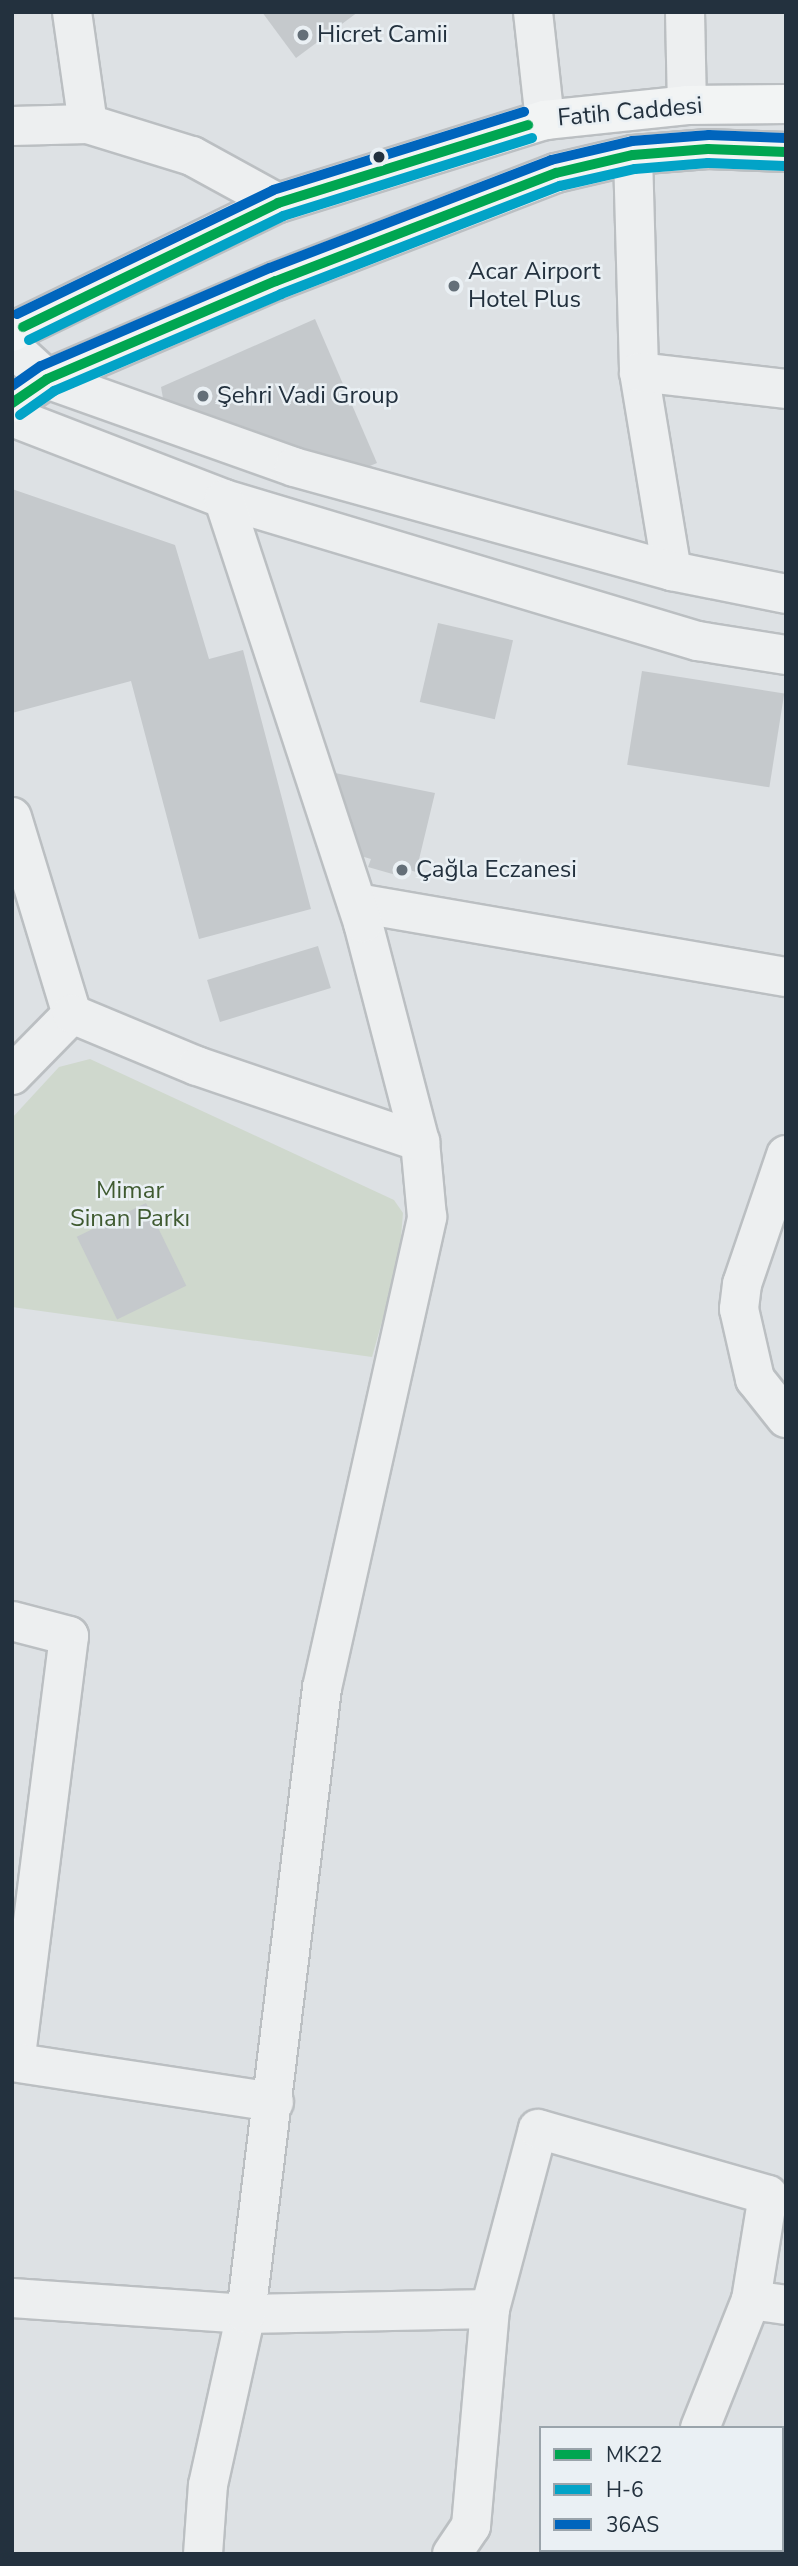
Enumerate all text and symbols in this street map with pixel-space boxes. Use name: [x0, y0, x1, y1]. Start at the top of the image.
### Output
place label: Hicret Camii: [317, 21, 448, 49]
marker: Hicret Camii: [295, 27, 311, 43]
street label: Fatih Caddesi: [556, 91, 704, 133]
unlabelled marker: [372, 150, 386, 164]
place label: Acar Airport Hotel Plus: [468, 258, 600, 314]
marker: Acar Airport Hotel Plus: [446, 278, 462, 294]
place label: Şehri Vadi Group: [217, 382, 399, 410]
marker: Şehri Vadi Group: [195, 388, 211, 404]
place label: Çağla Eczanesi: [416, 856, 577, 884]
marker: Çağla Eczanesi: [394, 862, 410, 878]
park label: Mimar Sinan Parkı: [70, 1177, 190, 1233]
legend: [539, 2426, 784, 2552]
text: MK22: [606, 2441, 662, 2469]
text: H-6: [606, 2476, 644, 2504]
text: 36AS: [606, 2511, 659, 2539]

